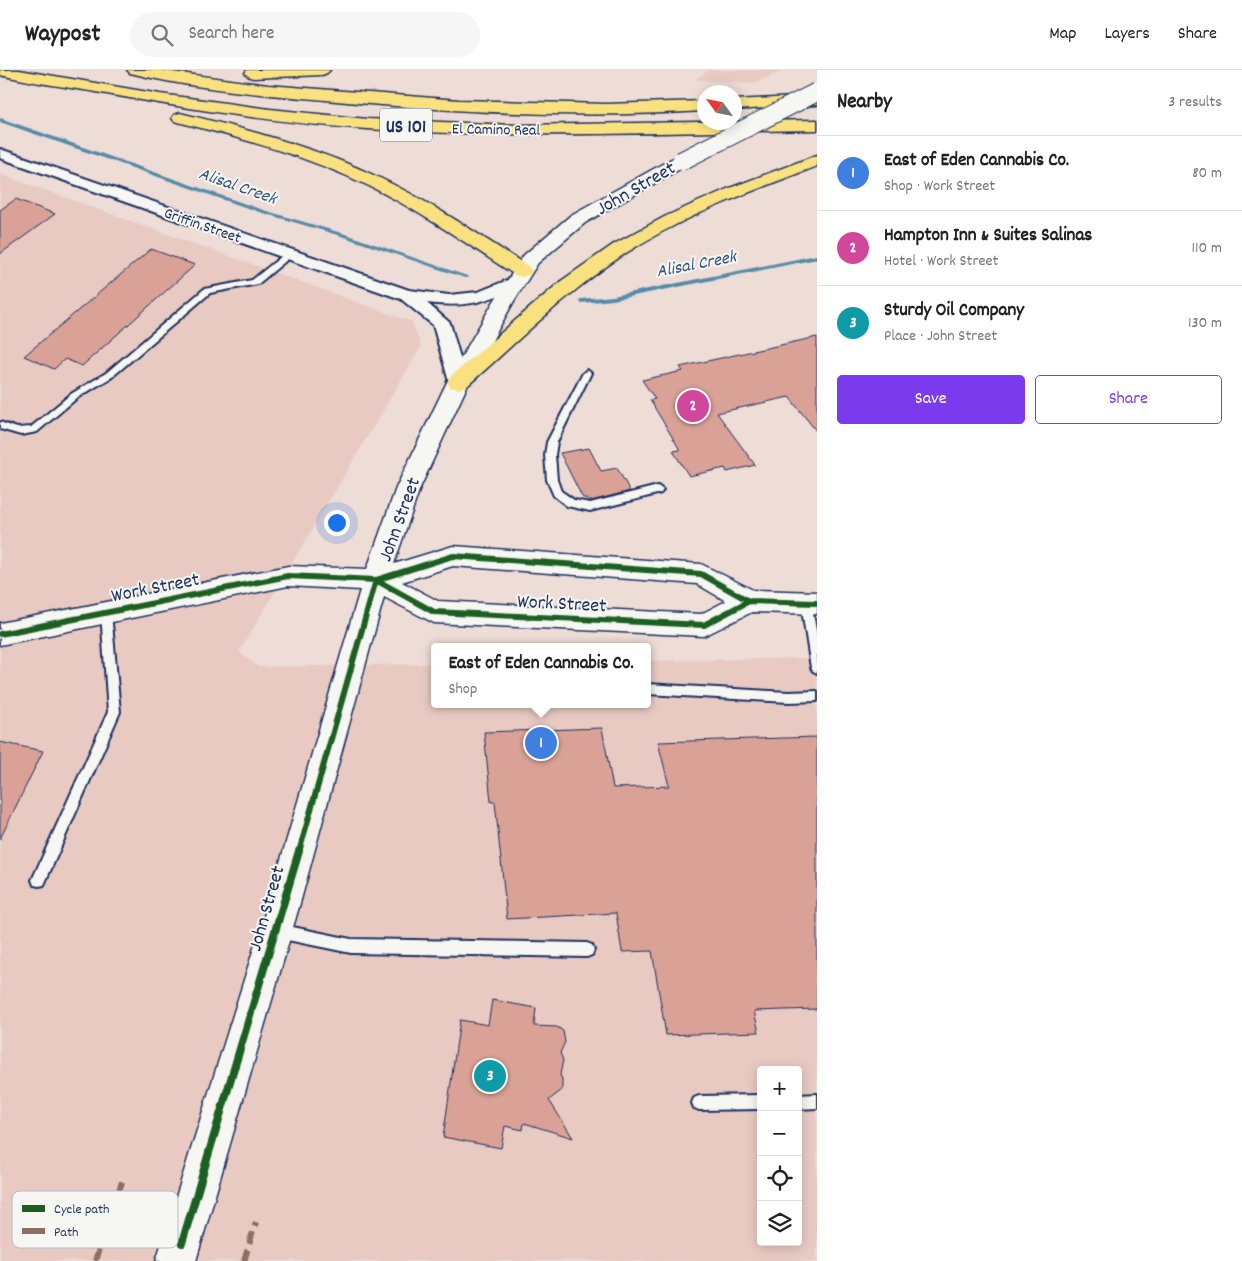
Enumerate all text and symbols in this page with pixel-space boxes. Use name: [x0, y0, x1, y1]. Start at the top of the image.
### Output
search box: [130, 12, 480, 57]
text: Waypost: [25, 18, 100, 52]
icon: search: [148, 21, 176, 49]
text: Search here: [188, 21, 274, 48]
text: Map: [1049, 22, 1076, 47]
text: Layers: [1104, 22, 1150, 47]
text: Share: [1178, 22, 1217, 47]
north arrow: [697, 85, 742, 130]
text: Nearby: [837, 88, 892, 118]
text: 3 results: [1168, 91, 1222, 114]
road number: US 101: [380, 108, 432, 142]
street label: El Camino Real: [452, 118, 541, 143]
text: East of Eden Cannabis Co.: [884, 148, 1069, 175]
street label: John Street: [591, 156, 682, 224]
water label: Alisal Creek: [195, 162, 281, 213]
text: 1: [851, 162, 855, 185]
text: 80 m: [1192, 162, 1222, 185]
text: Shop · Work Street: [884, 175, 995, 198]
street label: Griffin Street: [161, 202, 244, 250]
text: Hampton Inn & Suites Salinas: [884, 223, 1092, 250]
text: 2: [850, 237, 857, 260]
text: 110 m: [1192, 237, 1222, 260]
water label: Alisal Creek: [655, 245, 740, 285]
text: Hotel · Work Street: [884, 250, 998, 273]
text: Sturdy Oil Company: [884, 298, 1024, 325]
text: 3: [849, 312, 857, 335]
text: 130 m: [1188, 312, 1222, 335]
text: Place · John Street: [884, 325, 997, 348]
button: Save: [837, 375, 1025, 424]
button: Share: [1035, 375, 1222, 424]
pin: 2: [677, 387, 709, 425]
street label: John Street: [373, 474, 429, 566]
your location: [324, 510, 350, 536]
street label: Work Street: [109, 567, 202, 611]
street label: Work Street: [517, 589, 607, 621]
popup: [431, 643, 651, 708]
text: East of Eden Cannabis Co.: [448, 651, 634, 678]
text: Shop: [448, 678, 477, 701]
pin: 1: [525, 724, 557, 762]
street label: John Street: [242, 863, 293, 955]
pin: 3: [474, 1057, 506, 1095]
map controls: [757, 1066, 802, 1246]
button: +: [757, 1066, 802, 1111]
button: −: [757, 1111, 802, 1156]
button: locate: [757, 1156, 802, 1201]
legend: [12, 1191, 178, 1248]
text: Cycle path: [54, 1200, 110, 1220]
button: layers: [757, 1201, 802, 1246]
text: Path: [54, 1223, 79, 1243]

